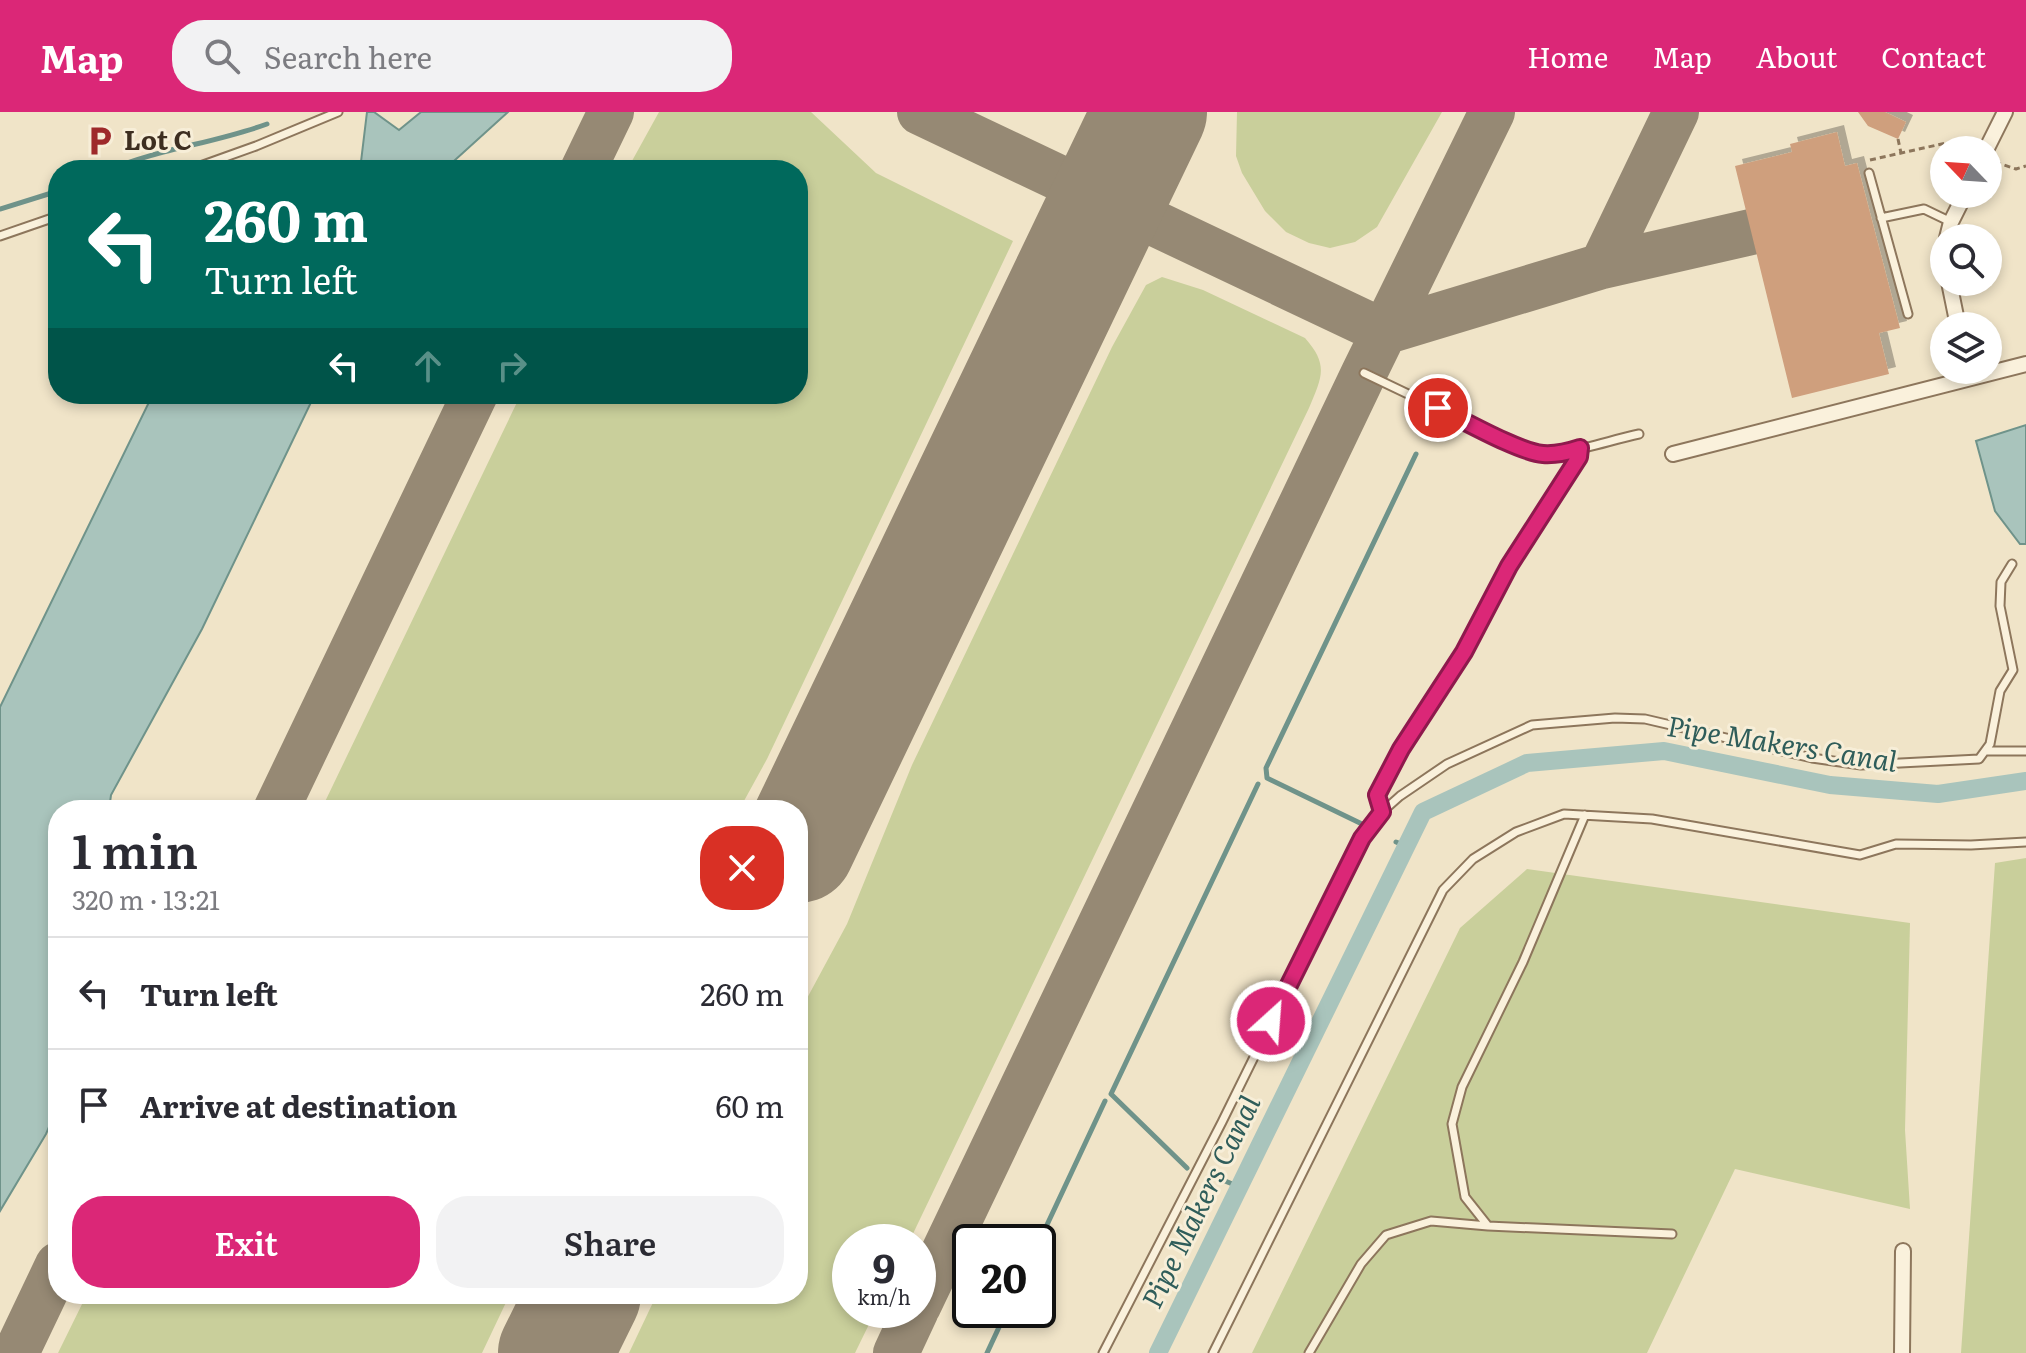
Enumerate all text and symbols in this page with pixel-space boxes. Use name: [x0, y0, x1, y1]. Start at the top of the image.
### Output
search box: [172, 20, 732, 92]
text: Map: [40, 28, 124, 85]
icon: search: [200, 34, 244, 78]
text: Search here: [264, 34, 432, 78]
text: Home: [1527, 35, 1608, 77]
text: Map: [1652, 35, 1712, 77]
text: About: [1756, 35, 1837, 77]
text: Contact: [1881, 35, 1986, 77]
place label: Lot C: [124, 119, 192, 158]
parking icon: Lot C: [83, 124, 117, 158]
north arrow: [1930, 136, 2002, 208]
map controls: [1930, 136, 2002, 384]
text: 260 m: [204, 176, 368, 259]
icon: left: [72, 192, 176, 296]
button: search: [1930, 224, 2002, 296]
text: Turn left: [204, 252, 358, 305]
button: layers: [1930, 312, 2002, 384]
icon: left: [322, 344, 366, 388]
icon: ahead: [406, 344, 450, 388]
icon: right: [490, 344, 534, 388]
pin: [1404, 374, 1472, 442]
icon: arrive: [1416, 386, 1460, 430]
water label: Pipe Makers Canal: [1664, 703, 1900, 781]
text: 1 min: [72, 813, 198, 884]
button: close: [700, 826, 784, 910]
text: 320 m · 13:21: [72, 879, 220, 918]
icon: left: [72, 971, 116, 1015]
text: Turn left: [140, 971, 278, 1015]
text: 260 m: [700, 971, 784, 1015]
position arrow: [1229, 979, 1313, 1063]
icon: arrive: [72, 1083, 116, 1127]
text: Arrive at destination: [140, 1083, 457, 1127]
text: 60 m: [715, 1083, 784, 1127]
water label: Pipe Makers Canal: [1129, 1087, 1269, 1315]
button: Exit: [72, 1196, 420, 1288]
button: Share: [436, 1196, 784, 1288]
speed limit sign: 20: [952, 1224, 1056, 1328]
text: 9: [872, 1236, 896, 1295]
text: km/h: [857, 1281, 911, 1311]

